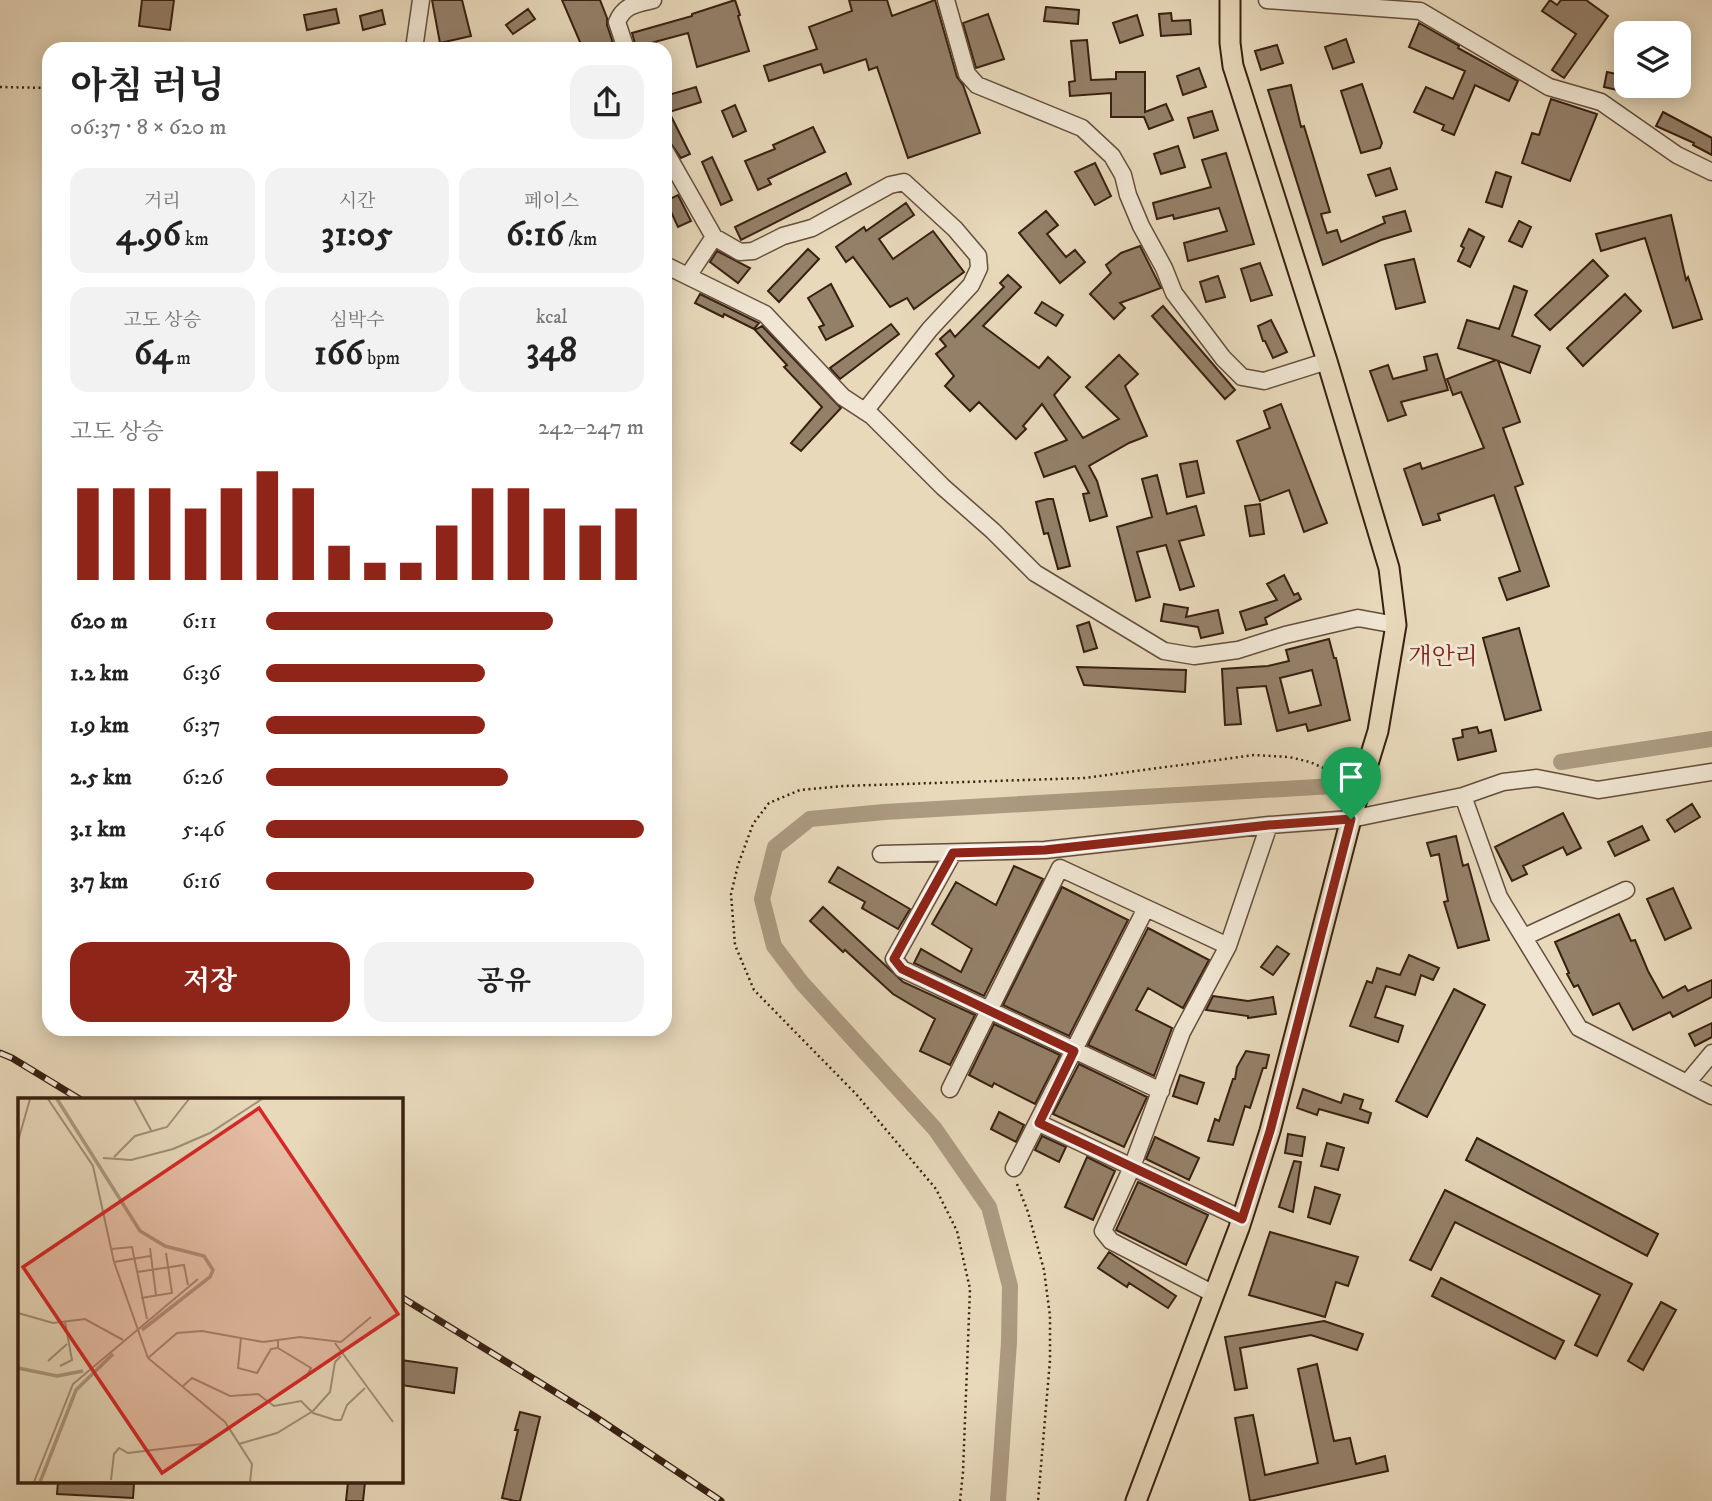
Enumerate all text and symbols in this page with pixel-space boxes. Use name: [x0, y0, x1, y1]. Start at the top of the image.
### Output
map controls: [1614, 21, 1691, 98]
button: layers: [1614, 21, 1691, 98]
text: 아침 러닝: [70, 63, 225, 111]
button: share: [570, 65, 644, 139]
text: 06:37 · 8 × 620 m: [70, 113, 227, 142]
text: 거리: [144, 190, 181, 213]
text: 시간: [339, 190, 375, 213]
text: 페이스: [524, 190, 579, 213]
text: 4.96: [116, 213, 181, 257]
text: 31:05: [321, 213, 393, 257]
text: 6:16: [506, 213, 564, 257]
text: km: [181, 228, 209, 251]
text: /km: [564, 228, 597, 251]
text: kcal: [536, 306, 567, 329]
text: 고도 상승: [124, 309, 201, 332]
text: 심박수: [329, 309, 385, 332]
text: 348: [526, 329, 577, 373]
text: 64: [134, 332, 172, 376]
text: 166: [314, 332, 363, 376]
text: m: [172, 347, 191, 370]
text: bpm: [363, 347, 400, 370]
text: 242–247 m: [538, 413, 644, 442]
text: 고도 상승: [70, 418, 164, 447]
text: 620 m: [70, 607, 128, 636]
text: 6:11: [182, 607, 217, 636]
district label: 개안리: [1408, 642, 1478, 672]
text: 1.2 km: [70, 659, 129, 688]
text: 6:36: [182, 659, 221, 688]
text: 1.9 km: [70, 711, 129, 740]
text: 6:37: [182, 711, 221, 740]
pin: [1321, 747, 1381, 819]
icon: arrive: [1332, 758, 1370, 796]
text: 2.5 km: [70, 763, 132, 792]
text: 6:26: [182, 763, 223, 792]
text: 3.1 km: [70, 815, 126, 844]
text: 5:46: [182, 815, 225, 844]
text: 3.7 km: [70, 867, 128, 896]
text: 6:16: [182, 867, 220, 896]
button: 저장: [70, 942, 350, 1022]
button: 공유: [364, 942, 644, 1022]
inset map: [18, 1098, 402, 1484]

